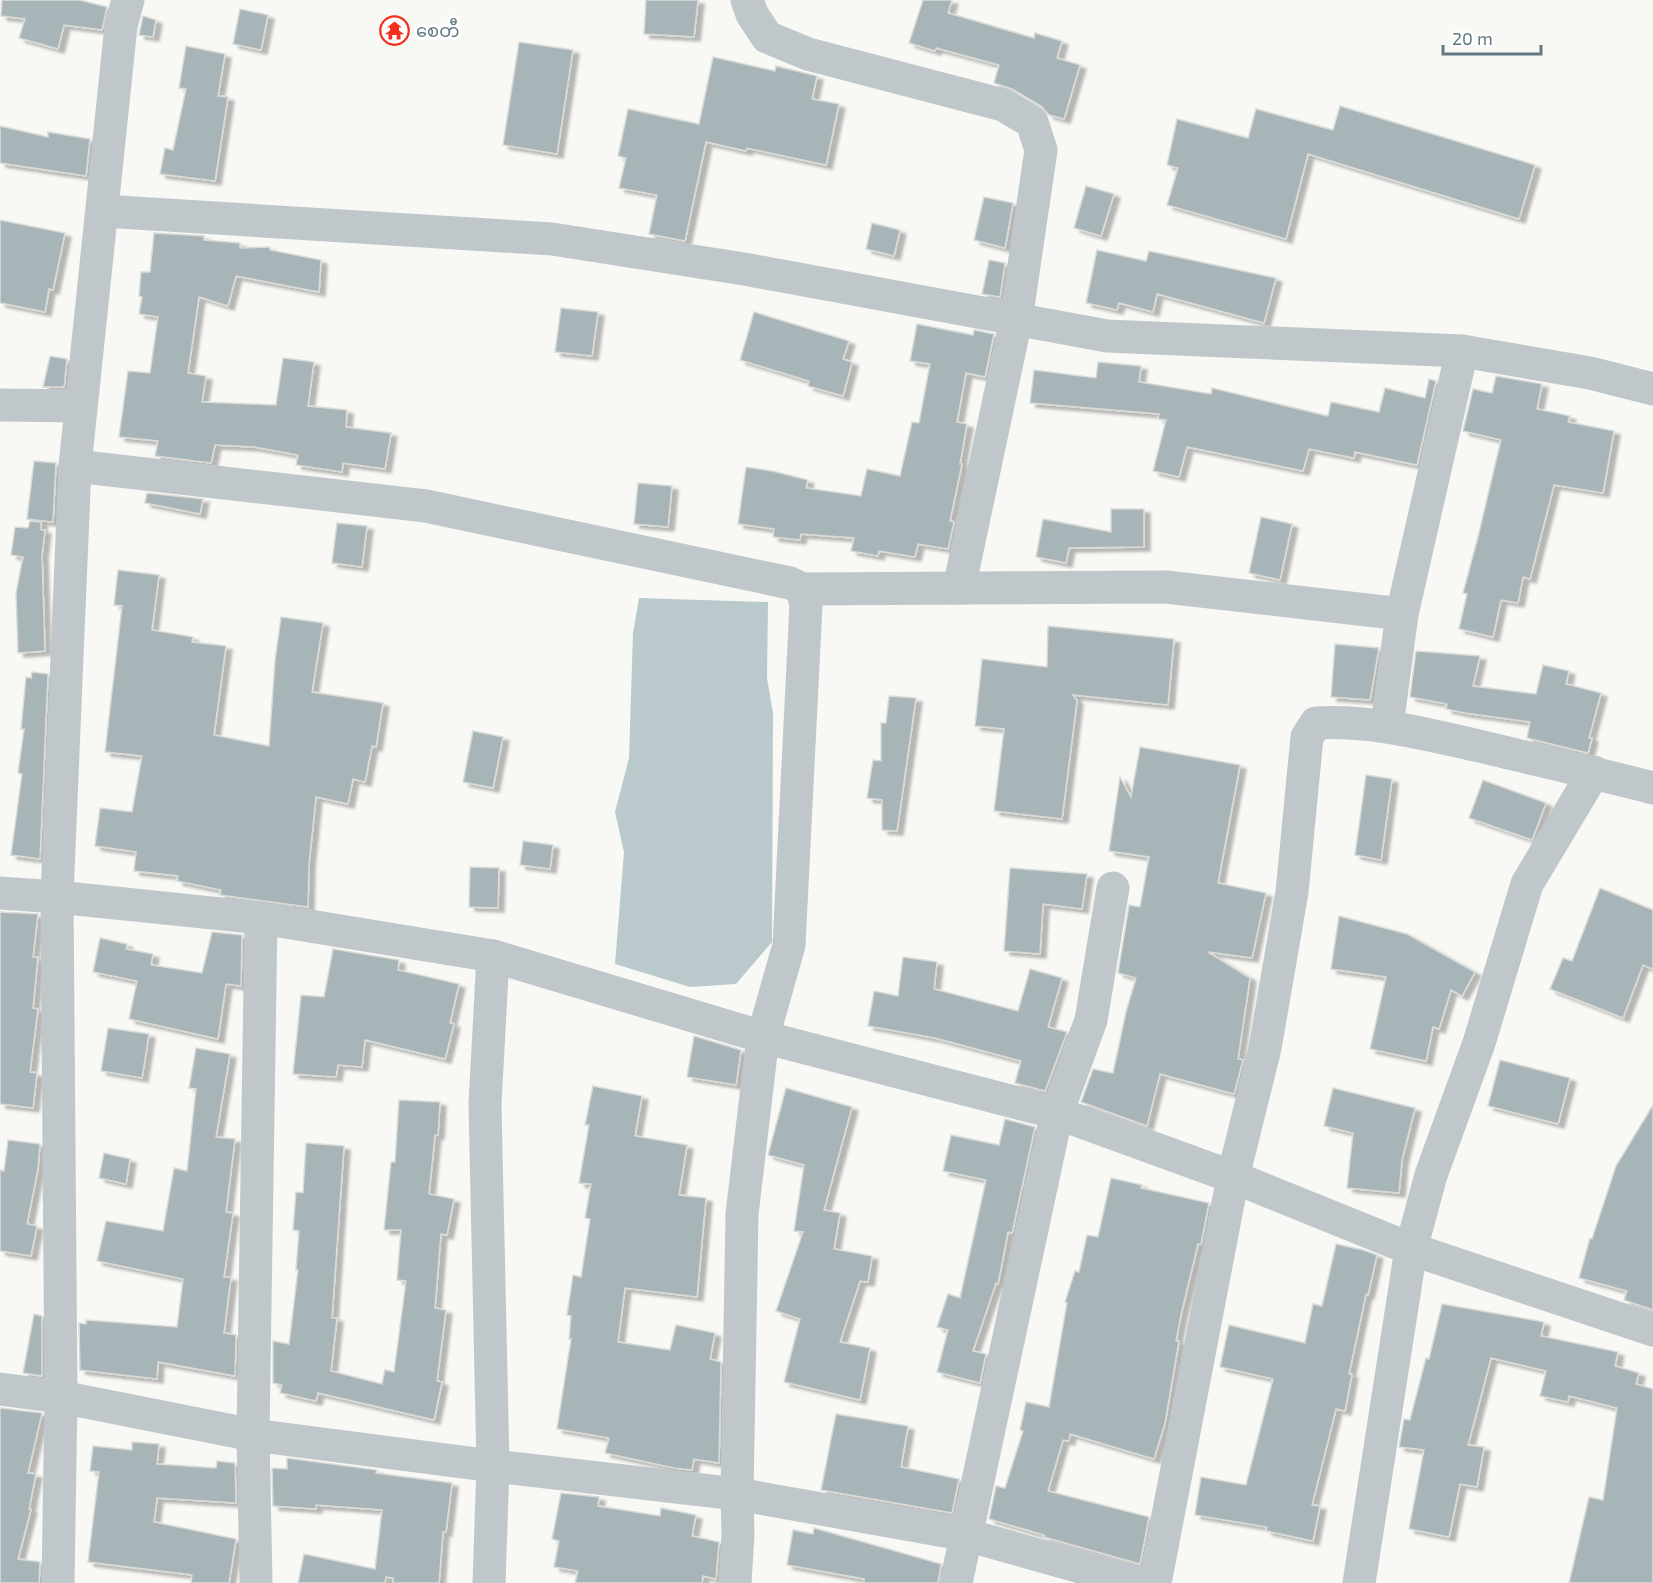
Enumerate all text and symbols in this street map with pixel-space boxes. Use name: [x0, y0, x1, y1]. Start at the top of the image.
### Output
temple icon: စေတီ: [379, 15, 411, 47]
place label: စေတီ: [416, 17, 460, 41]
scale bar: [1443, 18, 1540, 56]
text: 20 m: [1452, 27, 1493, 49]

